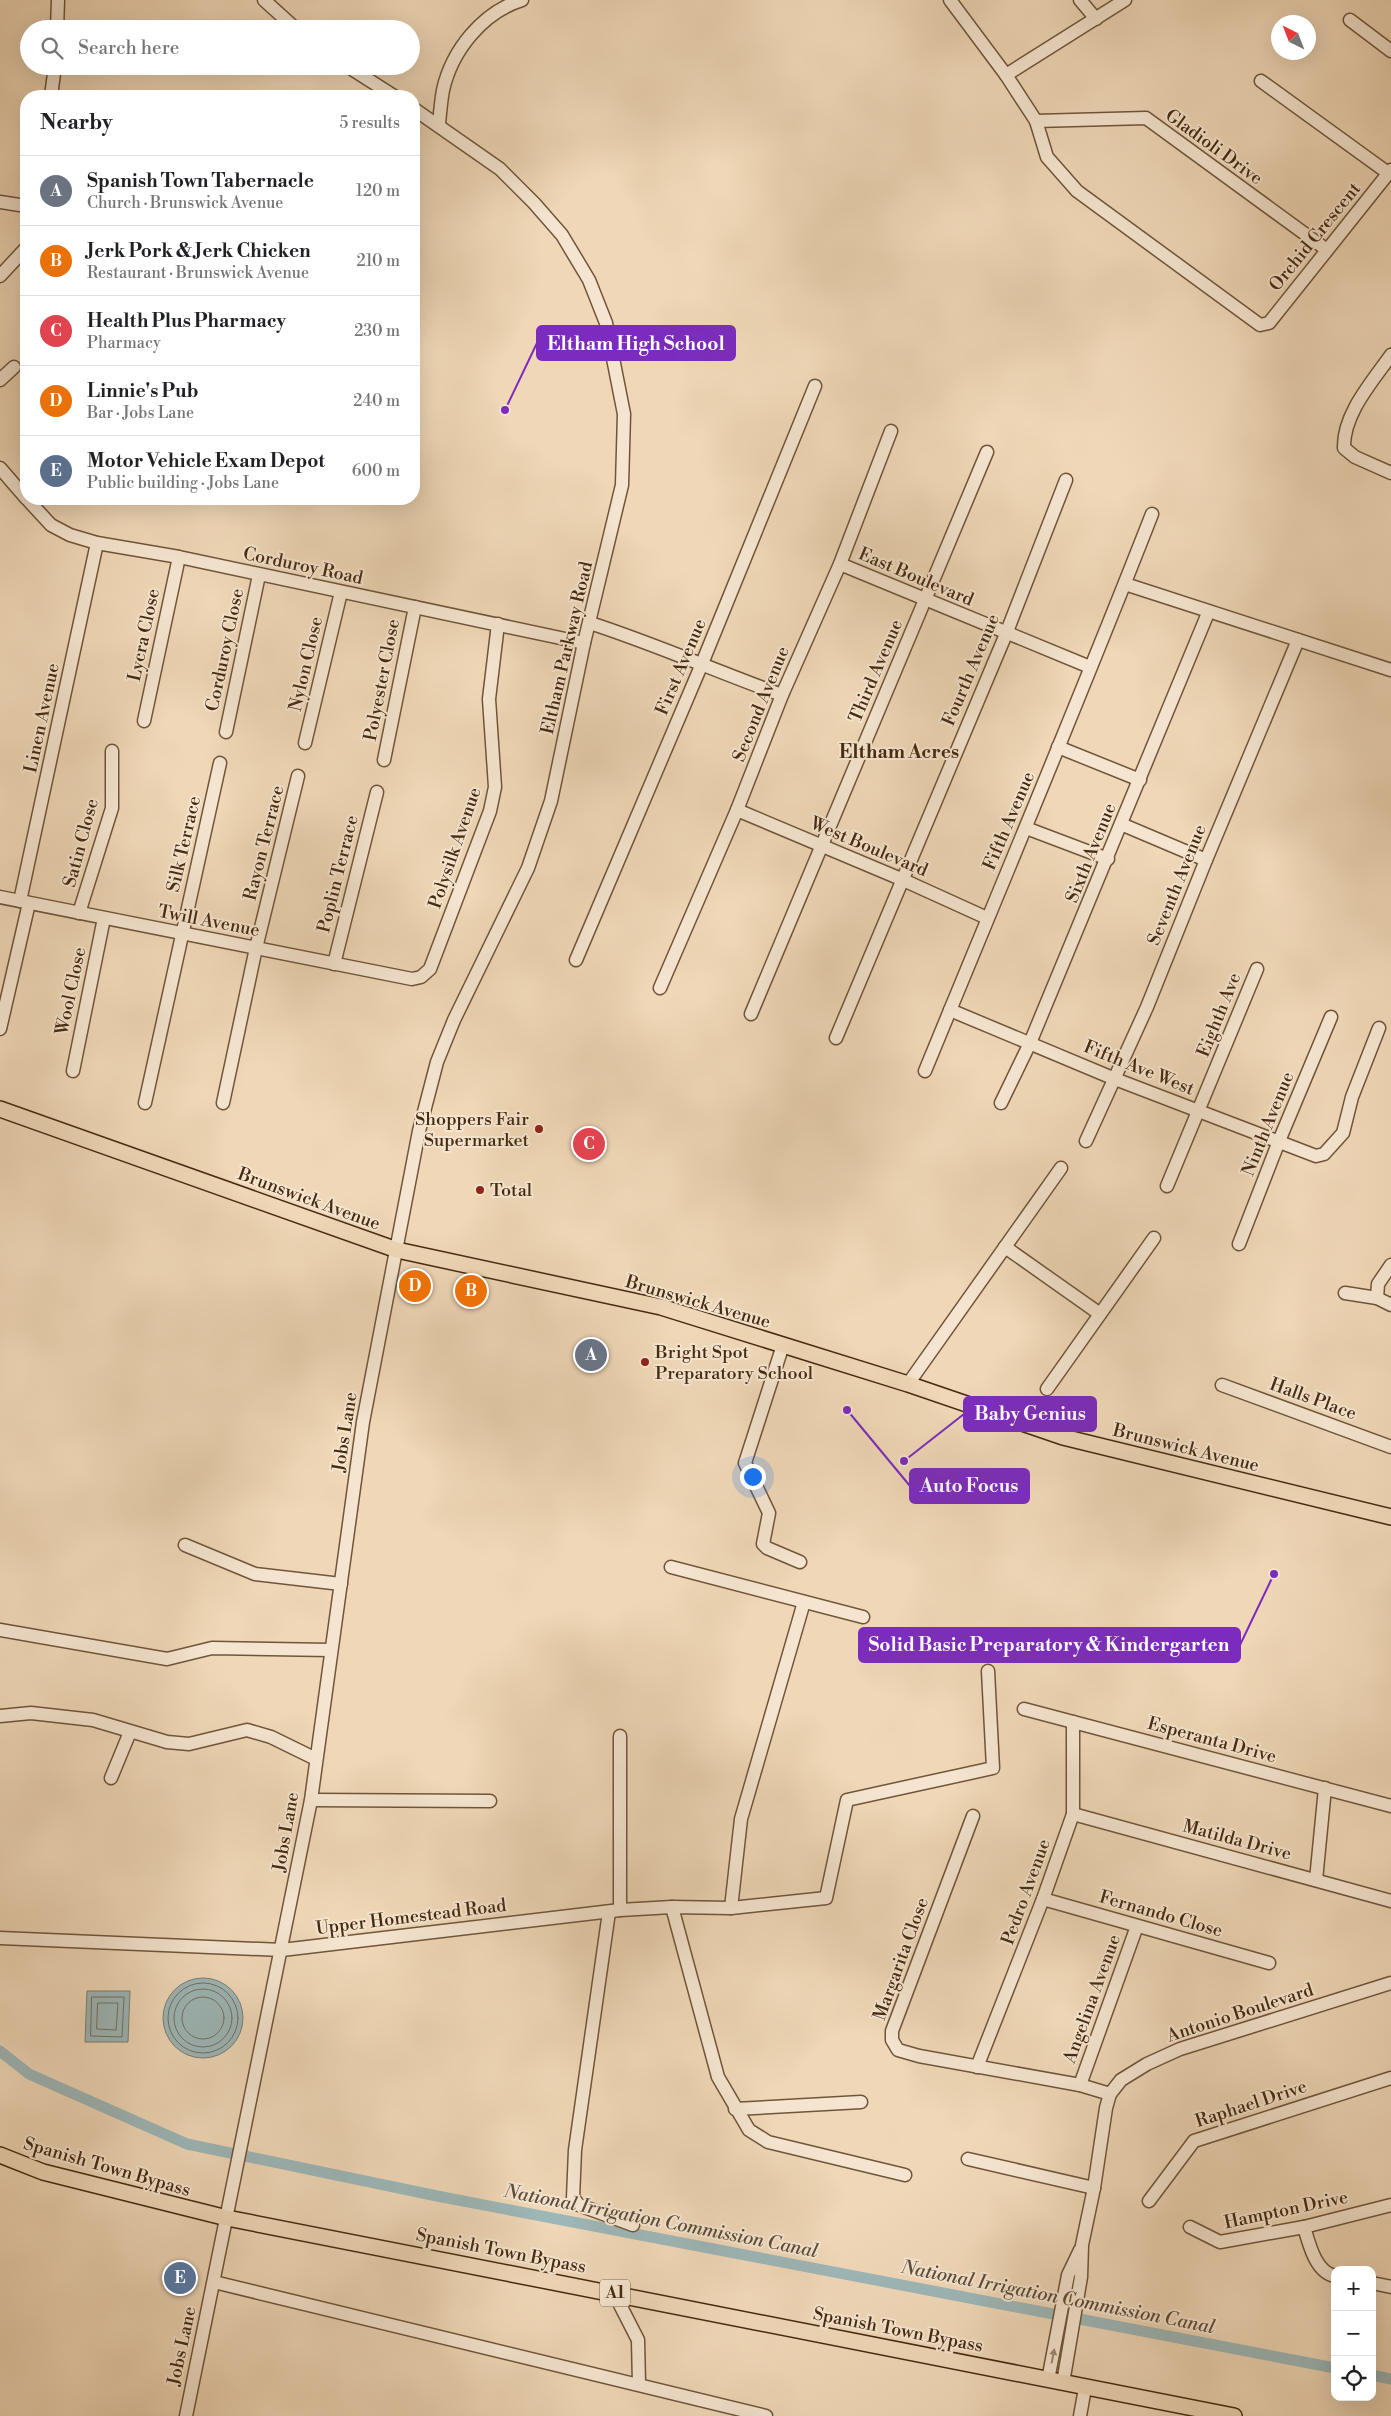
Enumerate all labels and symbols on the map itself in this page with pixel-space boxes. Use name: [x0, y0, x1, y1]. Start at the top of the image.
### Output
north arrow: [1271, 15, 1316, 60]
street label: Gladioli Drive: [1161, 104, 1267, 190]
street label: Orchid Crescent: [1264, 177, 1366, 296]
callout: Eltham High School: [537, 326, 735, 360]
text: Eltham High School: [547, 332, 725, 356]
street label: Corduroy Road: [241, 542, 366, 590]
street label: East Boulevard: [855, 542, 978, 612]
street label: Eltham Parkway Road: [536, 559, 598, 737]
street label: Corduroy Close: [201, 586, 249, 714]
street label: Lycra Close: [123, 587, 165, 683]
street label: Fourth Avenue: [937, 610, 1005, 730]
street label: Nylon Close: [284, 614, 328, 714]
street label: First Avenue: [650, 615, 712, 719]
street label: Third Avenue: [844, 616, 908, 726]
street label: Polyester Close: [359, 617, 405, 743]
street label: Second Avenue: [727, 643, 795, 765]
street label: Linen Avenue: [19, 661, 65, 775]
district label: Eltham Acres: [839, 740, 959, 764]
street label: Fifth Avenue: [978, 768, 1040, 874]
street label: Rayon Terrace: [239, 783, 289, 903]
street label: Polysilk Avenue: [423, 784, 487, 912]
street label: Silk Terrace: [162, 794, 206, 894]
street label: Satin Close: [58, 796, 104, 890]
street label: Sixth Avenue: [1061, 800, 1121, 906]
street label: West Boulevard: [806, 811, 932, 882]
street label: Poplin Terrace: [312, 813, 364, 935]
street label: Seventh Avenue: [1142, 821, 1212, 949]
street label: Twill Avenue: [156, 900, 262, 942]
street label: Wool Close: [50, 945, 92, 1038]
street label: Eighth Ave: [1192, 970, 1246, 1060]
street label: Fifth Ave West: [1080, 1035, 1198, 1101]
street label: Ninth Avenue: [1237, 1069, 1299, 1179]
place label: Shoppers Fair Supermarket: [415, 1108, 530, 1152]
marker: Shoppers Fair Supermarket: [533, 1123, 545, 1135]
pin: C: [573, 1125, 605, 1163]
street label: Brunswick Avenue: [234, 1162, 383, 1235]
place label: Total: [490, 1179, 533, 1202]
marker: Total: [474, 1184, 486, 1196]
pin: D: [399, 1267, 431, 1305]
street label: Brunswick Avenue: [622, 1270, 773, 1334]
pin: B: [455, 1272, 487, 1310]
pin: A: [575, 1336, 607, 1374]
place label: Bright Spot Preparatory School: [654, 1341, 814, 1385]
marker: Bright Spot Preparatory School: [639, 1356, 651, 1368]
street label: Halls Place: [1266, 1373, 1360, 1425]
street label: Jobs Lane: [327, 1390, 363, 1475]
callout: Baby Genius: [964, 1397, 1096, 1431]
text: Baby Genius: [974, 1402, 1086, 1426]
street label: Brunswick Avenue: [1109, 1418, 1262, 1477]
your location: [740, 1464, 766, 1490]
callout: Auto Focus: [910, 1469, 1029, 1503]
text: Auto Focus: [918, 1474, 1019, 1498]
callout: Solid Basic Preparatory & Kindergarten: [859, 1628, 1240, 1662]
text: Solid Basic Preparatory & Kindergarten: [869, 1633, 1230, 1657]
street label: Esperanta Drive: [1145, 1712, 1279, 1768]
street label: Jobs Lane: [268, 1790, 304, 1875]
street label: Matilda Drive: [1180, 1814, 1294, 1866]
street label: Pedro Avenue: [996, 1836, 1056, 1948]
street label: Fernando Close: [1097, 1885, 1225, 1943]
street label: Upper Homestead Road: [314, 1894, 508, 1940]
street label: Margarita Close: [868, 1894, 934, 2024]
street label: Angelina Avenue: [1058, 1931, 1126, 2068]
street label: Antonio Boulevard: [1163, 1978, 1317, 2048]
street label: Raphael Drive: [1192, 2075, 1310, 2133]
street label: Spanish Town Bypass: [21, 2132, 193, 2202]
water label: National Irrigation Commission Canal: [501, 2179, 820, 2263]
street label: Hampton Drive: [1222, 2186, 1350, 2234]
street label: Spanish Town Bypass: [414, 2223, 588, 2279]
water label: National Irrigation Commission Canal: [898, 2255, 1217, 2339]
pin: E: [164, 2259, 196, 2297]
road number: A1: [600, 2280, 630, 2306]
street label: Spanish Town Bypass: [811, 2302, 985, 2358]
street label: Jobs Lane: [162, 2304, 202, 2389]
one-way arrow: [1049, 2347, 1057, 2363]

